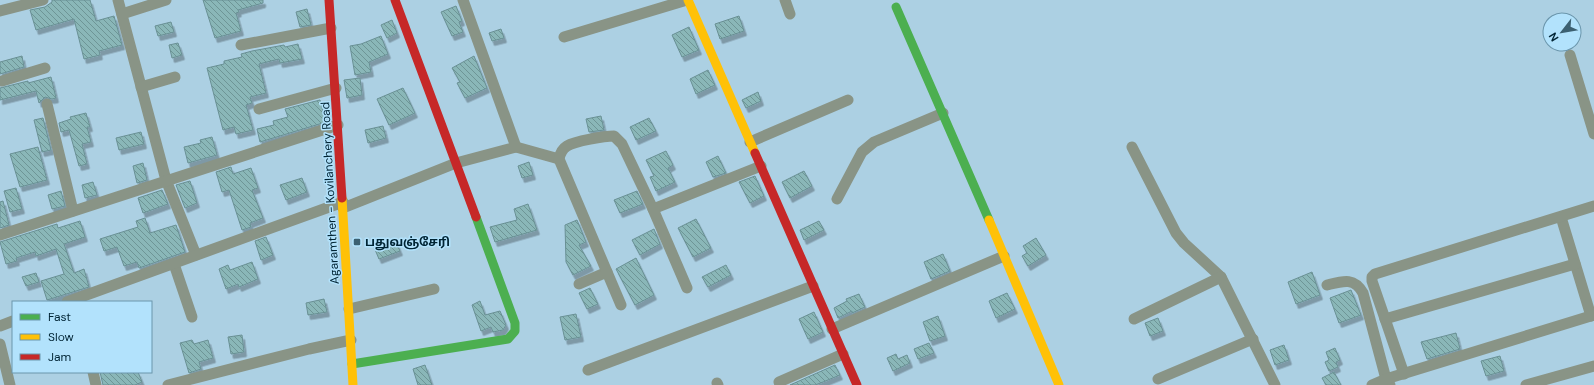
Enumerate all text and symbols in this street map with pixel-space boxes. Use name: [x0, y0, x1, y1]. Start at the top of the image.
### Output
north arrow: [1542, 12, 1582, 52]
text: N: [1545, 30, 1561, 44]
street label: Agaramthen - Kovilanchery Road: [317, 101, 343, 285]
place label: பதுவஞ்சேரி: [365, 234, 450, 251]
marker: பதுவஞ்சேரி: [352, 237, 362, 247]
legend: [12, 301, 152, 373]
text: Fast: [48, 309, 71, 325]
text: Slow: [48, 329, 74, 345]
text: Jam: [48, 349, 71, 365]

